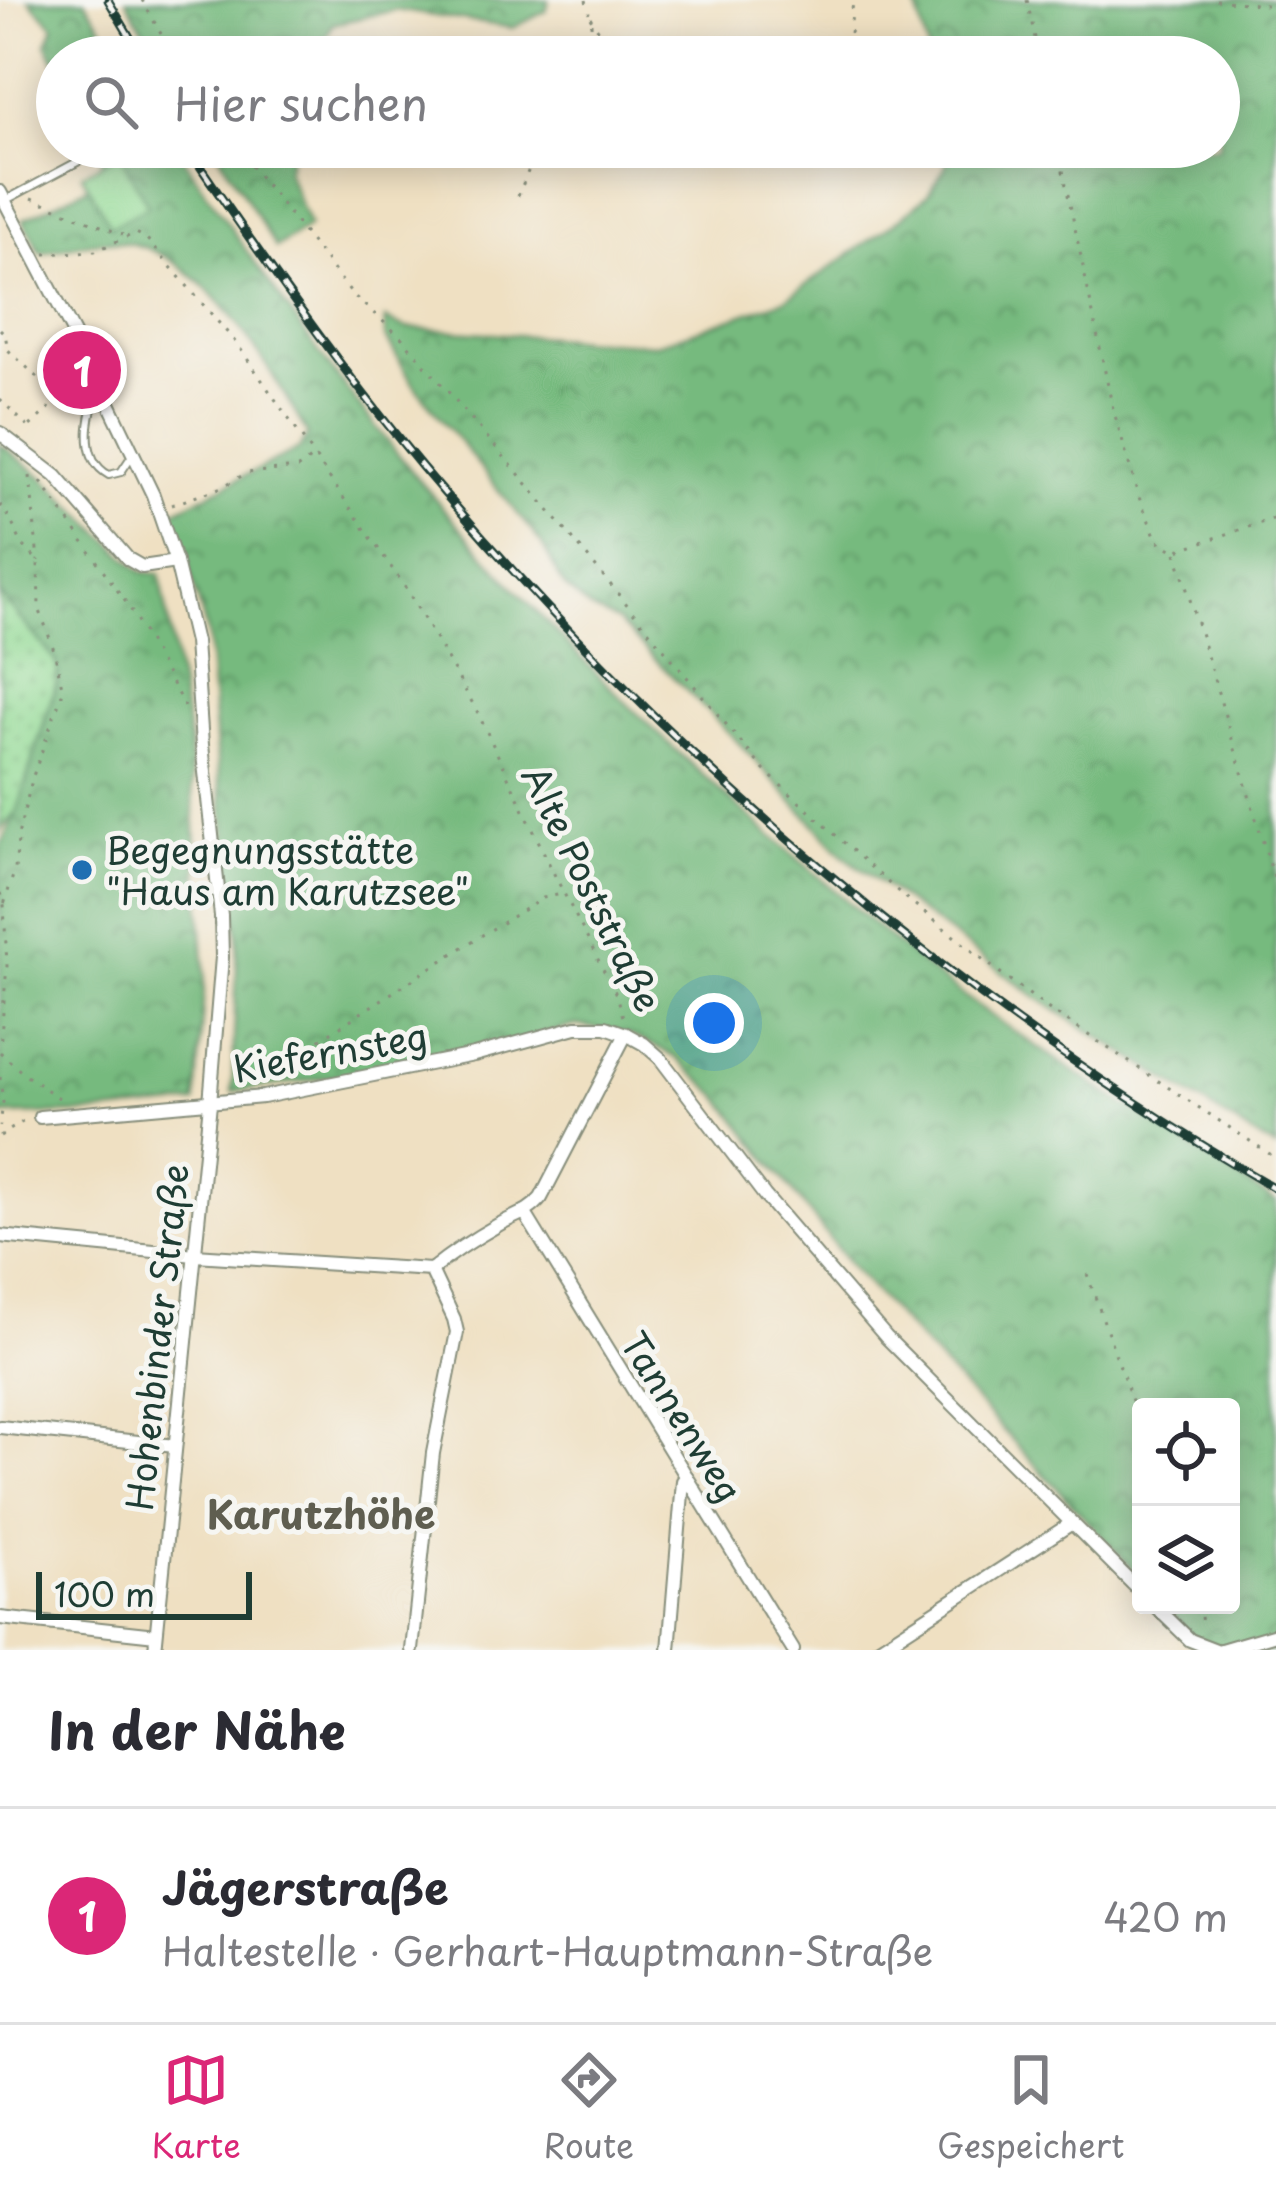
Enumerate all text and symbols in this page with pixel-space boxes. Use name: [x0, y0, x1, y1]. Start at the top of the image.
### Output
search box: [36, 36, 1240, 168]
text: Hier suchen: [174, 68, 428, 136]
icon: search: [78, 69, 144, 135]
pin: 1: [43, 325, 121, 415]
street label: Alte Poststraße: [510, 756, 676, 1020]
place label: Begegnungsstätte "Haus am Karutzsee": [106, 822, 469, 917]
marker: Begegnungsstätte "Haus am Karutzsee": [69, 857, 95, 883]
your location: [684, 993, 744, 1053]
street label: Kiefernsteg: [229, 1007, 431, 1095]
street label: Hohenbinder Straße: [111, 1161, 201, 1513]
street label: Tannenweg: [609, 1320, 757, 1512]
map controls: [1132, 1398, 1240, 1614]
button: locate: [1132, 1398, 1240, 1506]
district label: Karutzhöhe: [207, 1483, 435, 1542]
button: layers: [1132, 1506, 1240, 1614]
scale bar: [36, 1566, 252, 1619]
text: 100 m: [54, 1568, 155, 1618]
text: In der Nähe: [48, 1690, 345, 1767]
text: Jägerstraße: [162, 1852, 449, 1920]
text: 1: [78, 1886, 96, 1945]
text: 420 m: [1103, 1886, 1228, 1945]
text: Haltestelle · Gerhart-Hauptmann-Straße: [162, 1920, 933, 1979]
tab: Karte: [151, 2047, 241, 2169]
tab: Route: [544, 2047, 634, 2169]
tab: Gespeichert: [937, 2047, 1125, 2169]

